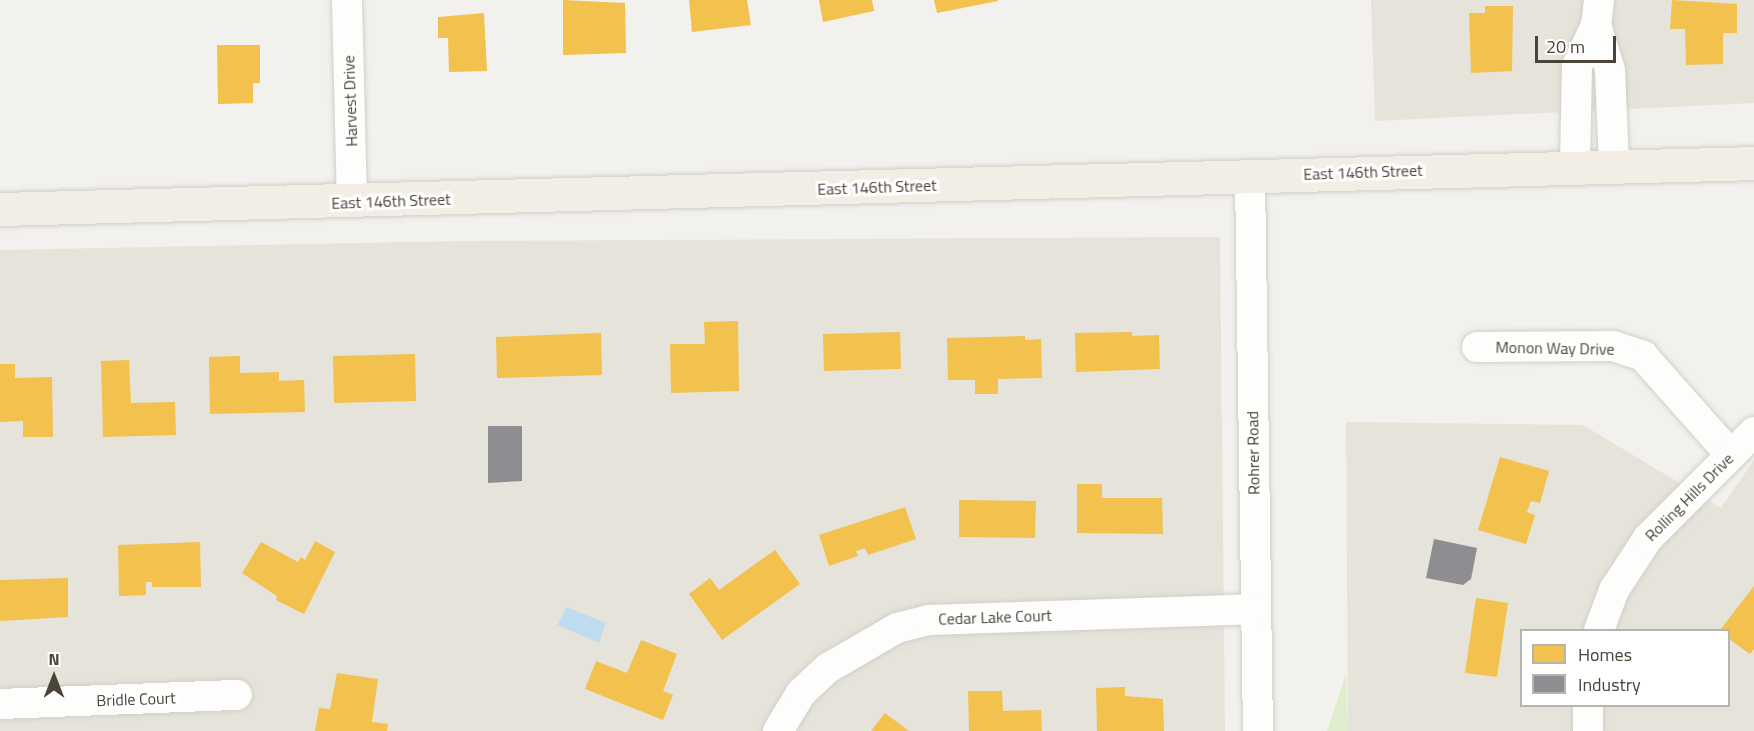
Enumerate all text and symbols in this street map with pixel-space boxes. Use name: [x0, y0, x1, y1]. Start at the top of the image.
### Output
scale bar: [1538, 24, 1619, 62]
text: 20 m: [1546, 33, 1585, 60]
street label: Harvest Drive: [339, 55, 361, 147]
street label: East 146th Street: [1303, 160, 1423, 184]
street label: East 146th Street: [817, 175, 937, 199]
street label: East 146th Street: [331, 189, 451, 213]
street label: Monon Way Drive: [1495, 337, 1615, 359]
street label: Rohrer Road: [1243, 411, 1263, 495]
street label: Rolling Hills Drive: [1641, 449, 1737, 545]
street label: Cedar Lake Court: [938, 605, 1052, 629]
legend: [1520, 629, 1730, 707]
text: Homes: [1578, 641, 1632, 668]
north arrow: [24, 647, 84, 707]
text: N: [48, 647, 60, 671]
text: Industry: [1578, 671, 1641, 698]
street label: Bridle Court: [96, 688, 176, 710]

